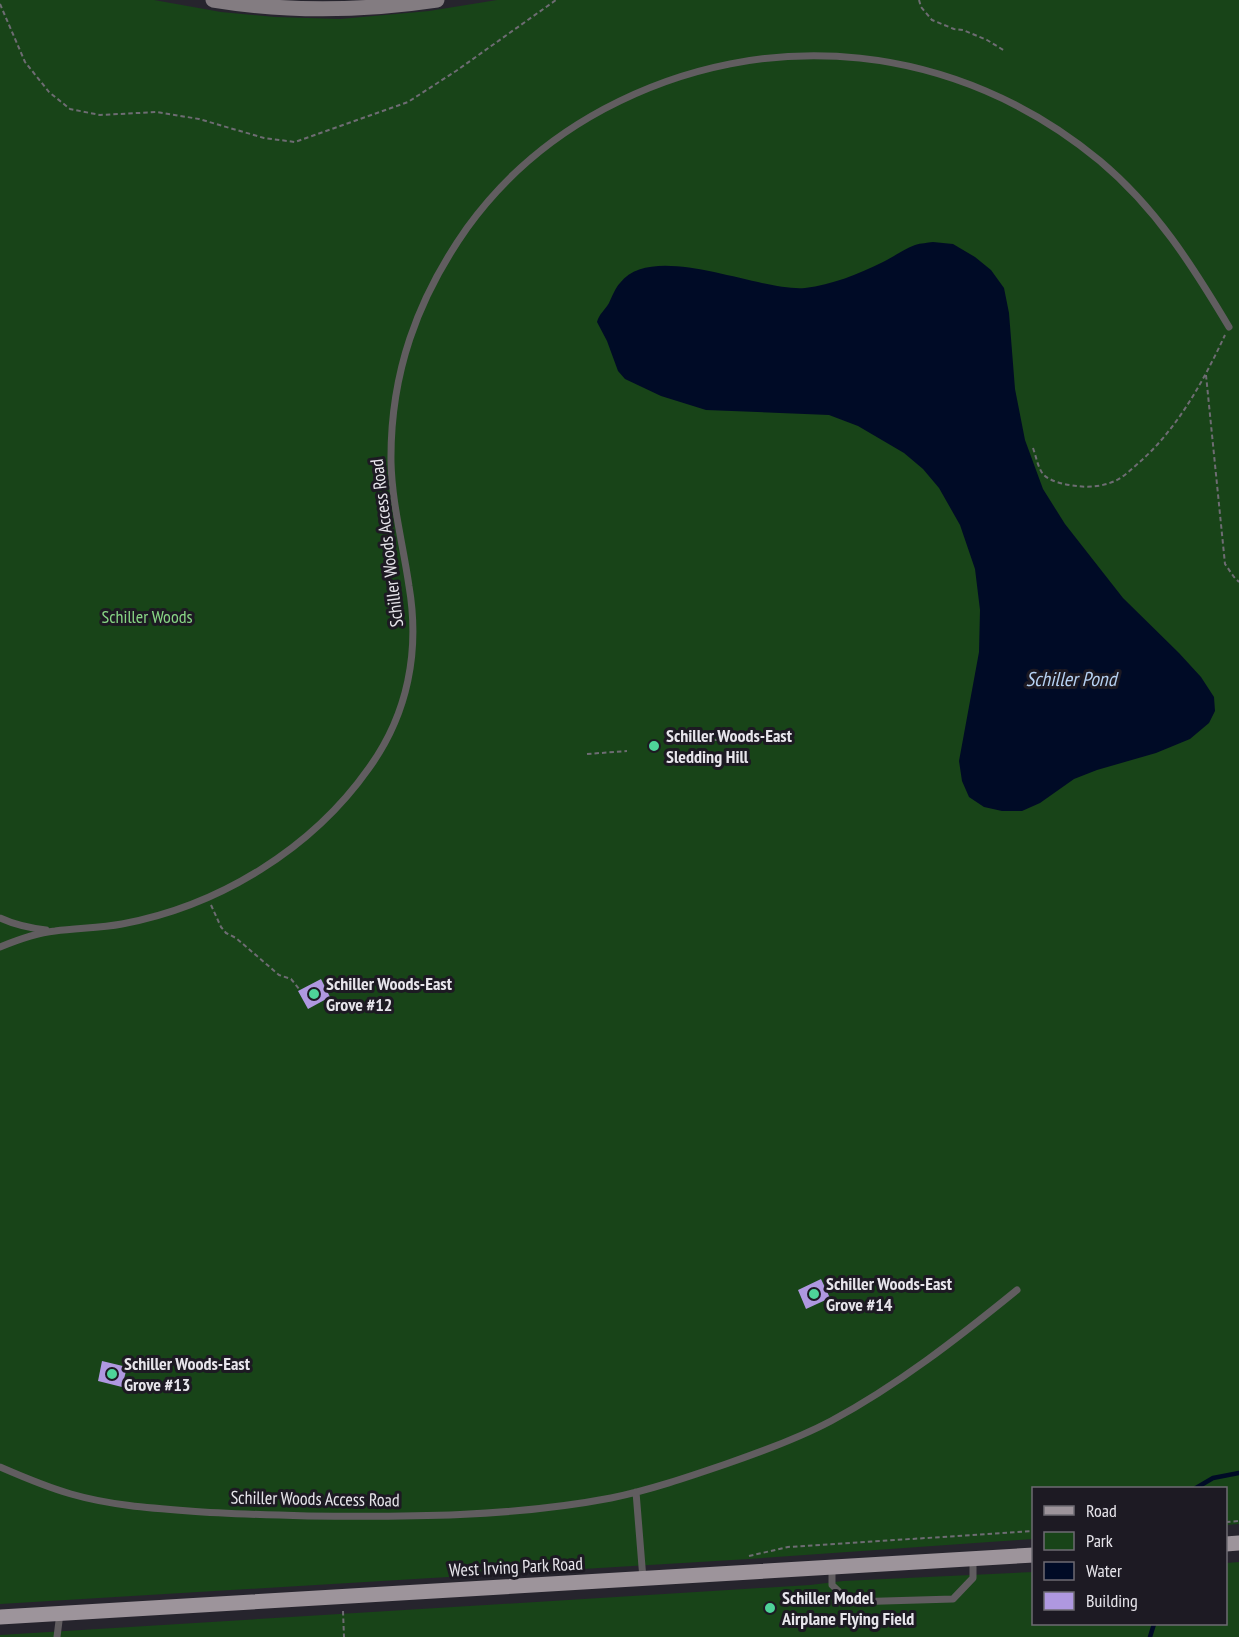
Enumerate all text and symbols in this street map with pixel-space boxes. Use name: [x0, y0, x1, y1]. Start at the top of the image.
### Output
street label: Schiller Woods Access Road: [365, 458, 408, 628]
park label: Schiller Woods: [101, 605, 193, 628]
water label: Schiller Pond: [1026, 666, 1119, 692]
place label: Schiller Woods-East Sledding Hill: [666, 724, 793, 768]
marker: Schiller Woods-East Sledding Hill: [647, 739, 661, 753]
place label: Schiller Woods-East Grove #12: [326, 972, 453, 1016]
marker: Schiller Woods-East Grove #12: [307, 987, 321, 1001]
place label: Schiller Woods-East Grove #14: [826, 1272, 953, 1316]
marker: Schiller Woods-East Grove #14: [807, 1287, 821, 1301]
place label: Schiller Woods-East Grove #13: [124, 1352, 251, 1396]
marker: Schiller Woods-East Grove #13: [105, 1367, 119, 1381]
street label: Schiller Woods Access Road: [230, 1486, 400, 1511]
legend: [1032, 1487, 1227, 1625]
text: Road: [1086, 1499, 1117, 1522]
text: Park: [1086, 1529, 1113, 1552]
street label: West Irving Park Road: [448, 1552, 584, 1581]
text: Water: [1086, 1559, 1122, 1582]
place label: Schiller Model Airplane Flying Field: [781, 1586, 914, 1630]
text: Building: [1086, 1589, 1138, 1612]
marker: Schiller Model Airplane Flying Field: [763, 1601, 777, 1615]

